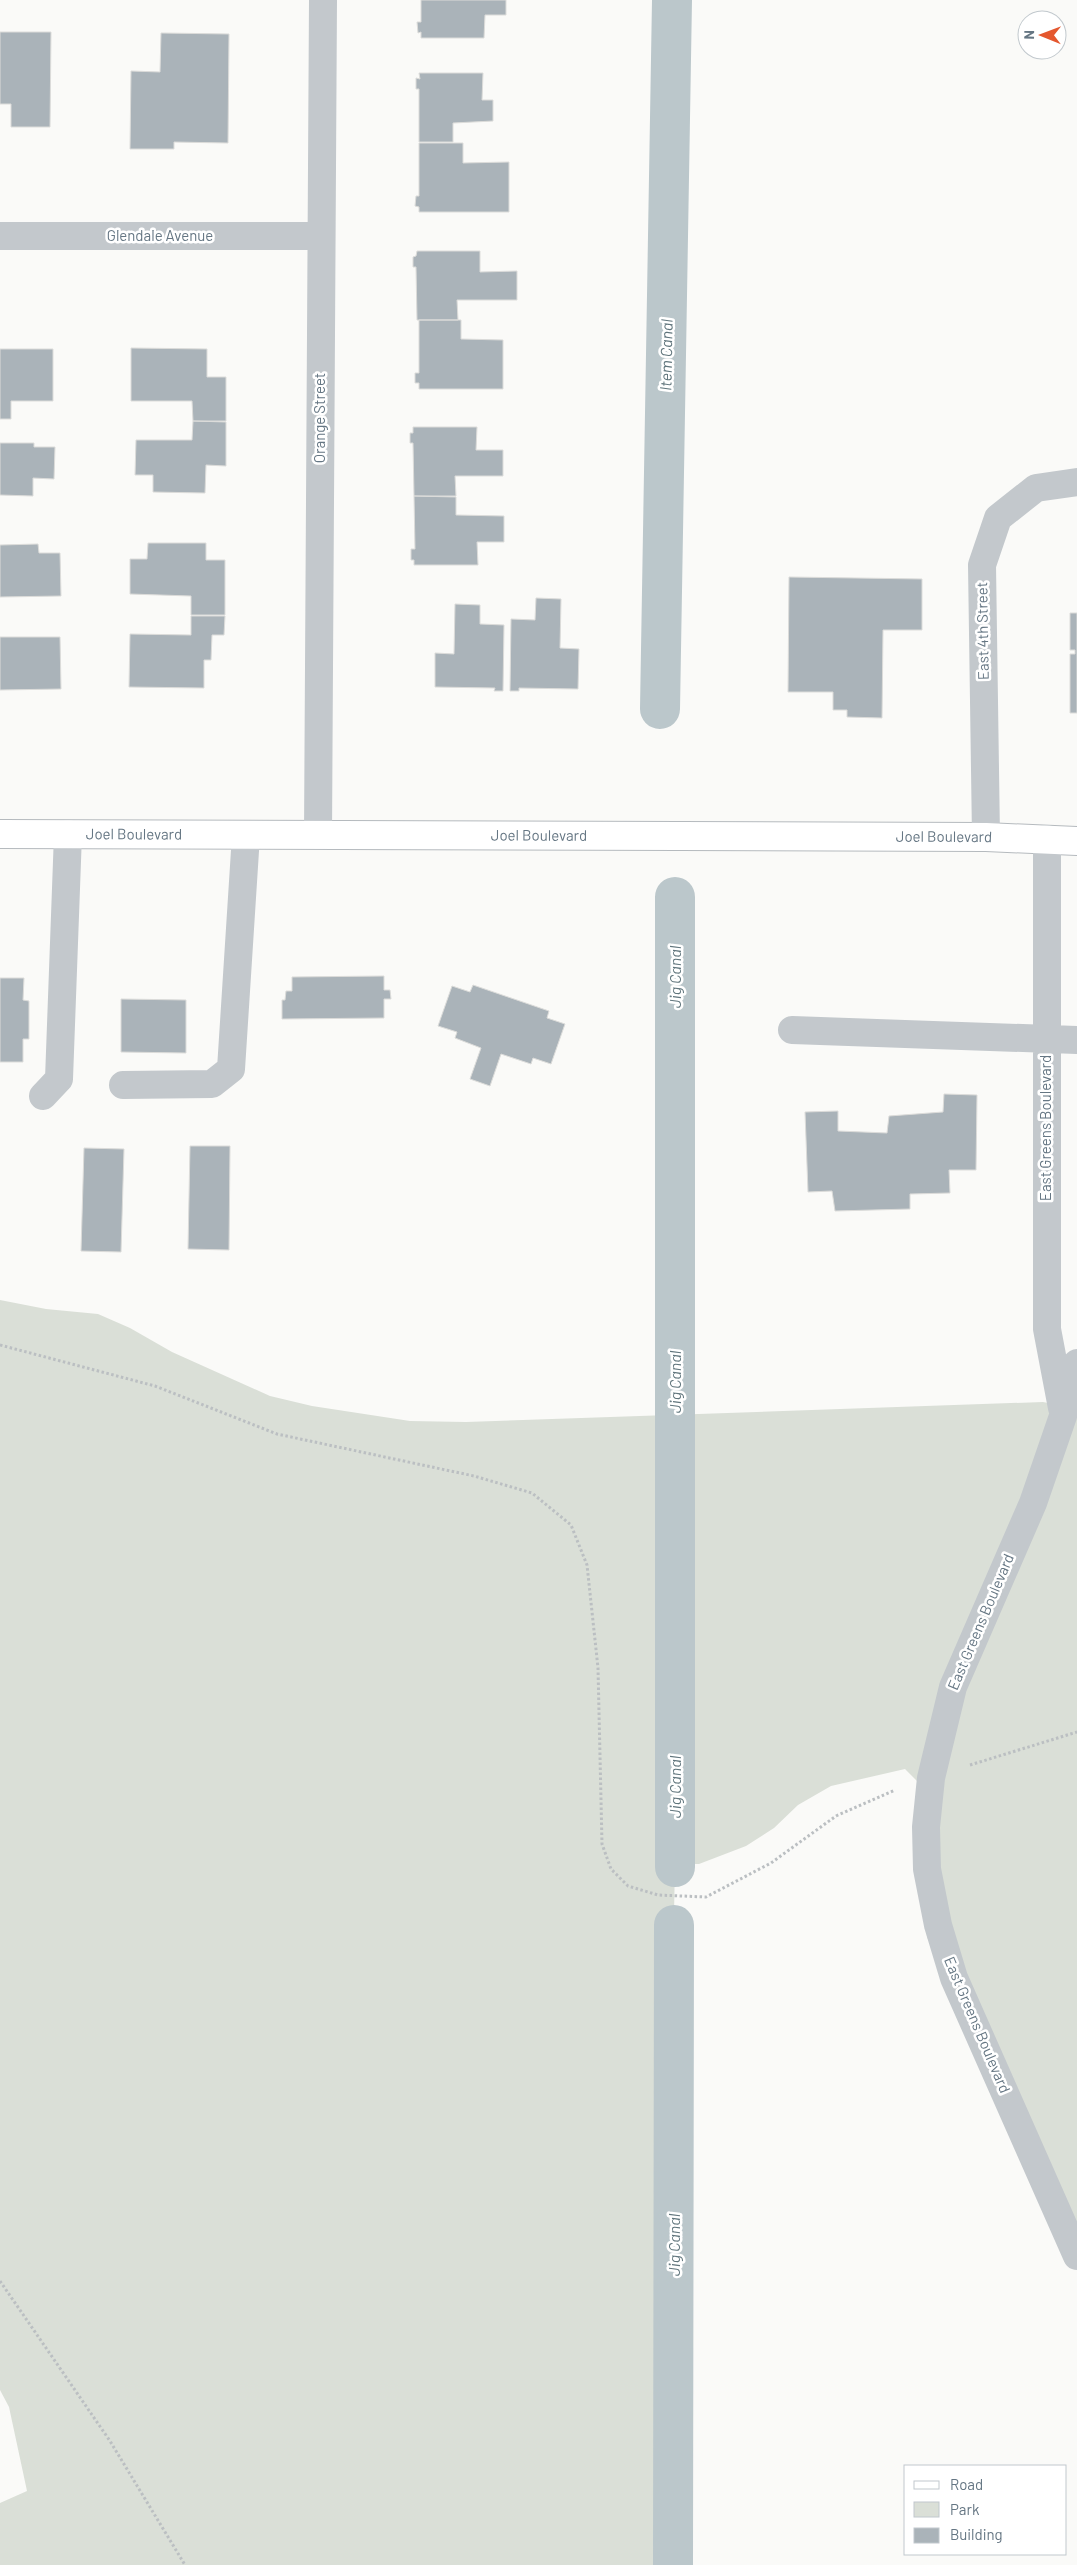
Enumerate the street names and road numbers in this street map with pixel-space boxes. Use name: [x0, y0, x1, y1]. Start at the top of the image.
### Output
street label: Glendale Avenue: [107, 226, 213, 244]
street label: Orange Street: [310, 373, 328, 463]
street label: East 4th Street: [972, 582, 992, 680]
street label: Joel Boulevard: [86, 824, 182, 843]
street label: Joel Boulevard: [491, 825, 587, 844]
street label: Joel Boulevard: [896, 827, 993, 845]
street label: East Greens Boulevard: [1036, 1055, 1054, 1201]
street label: East Greens Boulevard: [943, 1551, 1017, 1692]
street label: East Greens Boulevard: [941, 1954, 1015, 2095]

